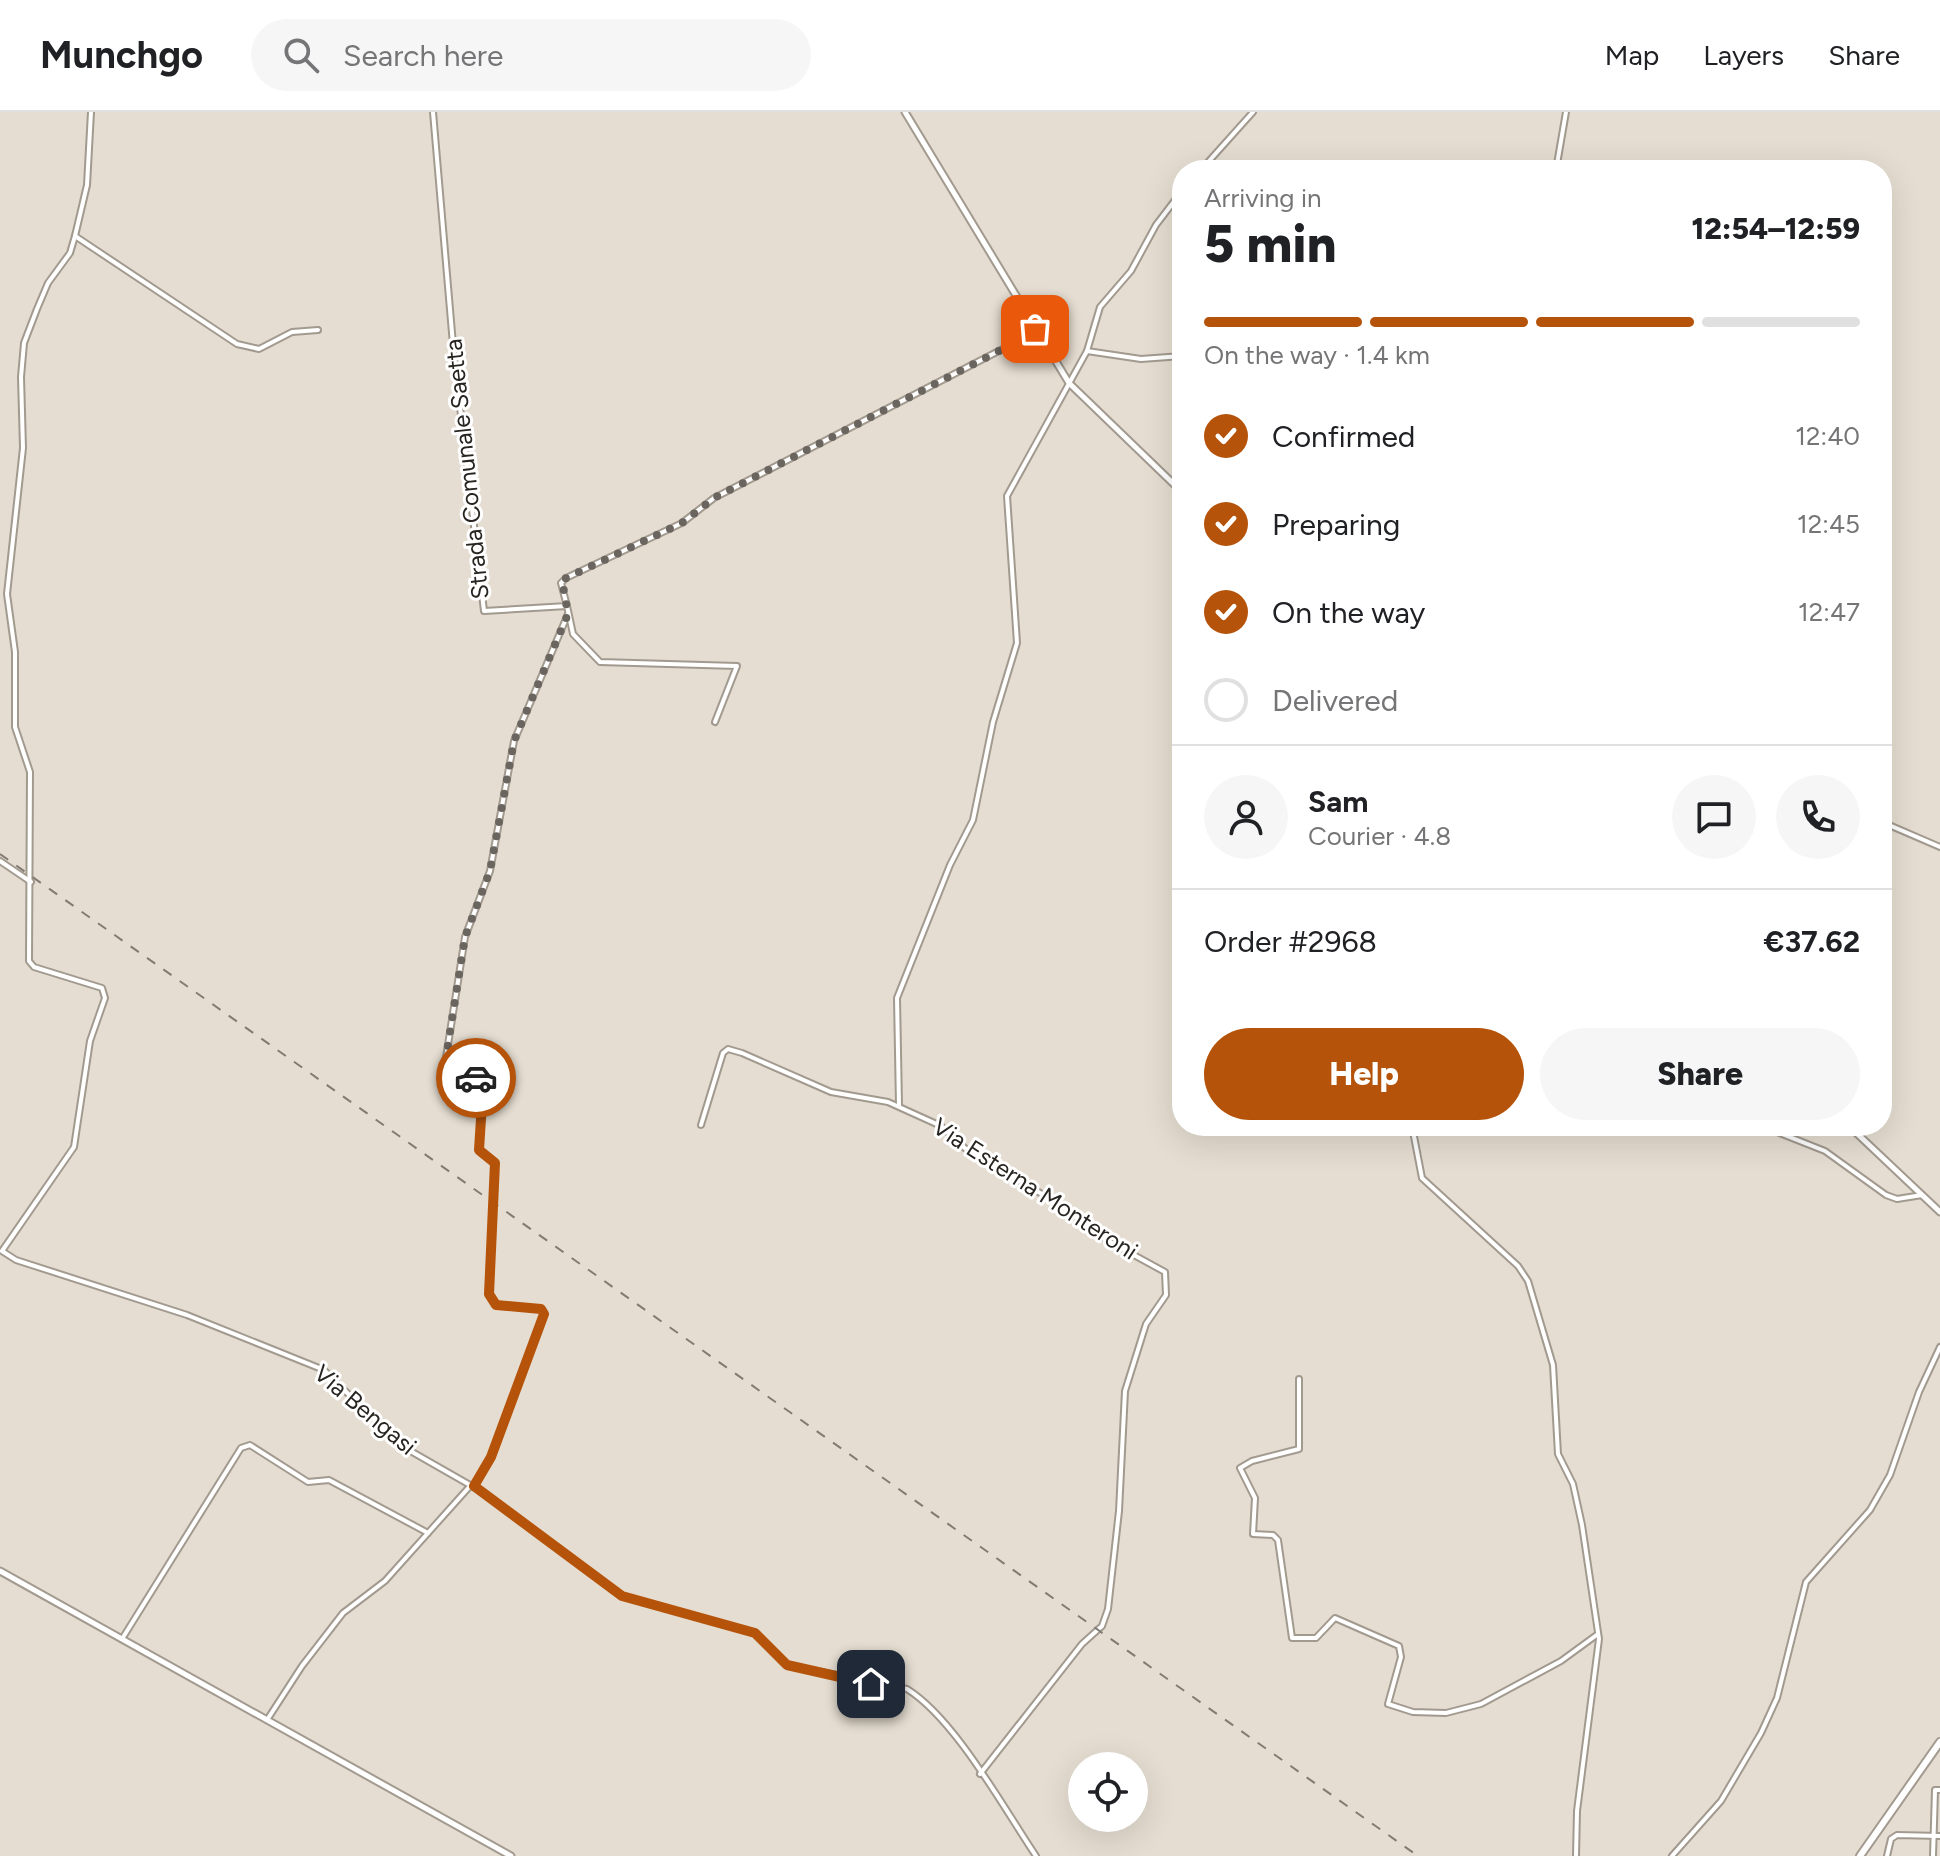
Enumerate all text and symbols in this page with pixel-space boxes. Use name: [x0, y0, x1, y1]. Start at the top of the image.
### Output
search box: [251, 19, 811, 91]
text: Munchgo: [40, 32, 203, 78]
icon: search: [279, 33, 323, 77]
text: Search here: [343, 37, 503, 74]
text: Map: [1605, 38, 1659, 72]
text: Layers: [1703, 38, 1784, 72]
text: Share: [1828, 38, 1900, 72]
text: Arriving in: [1204, 182, 1322, 214]
text: 12:54–12:59: [1691, 210, 1860, 247]
text: 5 min: [1204, 213, 1337, 275]
pin: [1001, 295, 1069, 363]
icon: bag: [1013, 307, 1057, 351]
street label: Strada Comunale Saetta: [438, 337, 495, 601]
text: On the way · 1.4 km: [1204, 339, 1430, 371]
icon: check: [1204, 414, 1248, 458]
text: Confirmed: [1272, 418, 1415, 455]
text: 12:40: [1795, 420, 1860, 452]
icon: check: [1204, 502, 1248, 546]
text: Preparing: [1272, 506, 1400, 543]
text: 12:45: [1797, 508, 1860, 540]
icon: check: [1204, 590, 1248, 634]
text: On the way: [1272, 594, 1425, 631]
text: 12:47: [1798, 596, 1860, 628]
text: Delivered: [1272, 682, 1398, 719]
button: person: [1204, 775, 1288, 859]
button: chat: [1672, 775, 1756, 859]
button: phone: [1776, 775, 1860, 859]
text: Sam: [1308, 783, 1368, 820]
text: Courier · 4.8: [1308, 820, 1451, 852]
text: Order #2968: [1204, 923, 1377, 960]
text: €37.62: [1764, 923, 1860, 960]
button: Help: [1204, 1028, 1524, 1120]
button: Share: [1540, 1028, 1860, 1120]
courier: [436, 1038, 516, 1118]
icon: car: [454, 1056, 498, 1100]
street label: Via Esterna Monteroni: [927, 1112, 1143, 1266]
street label: Via Bengasi: [308, 1358, 422, 1461]
pin: [837, 1650, 905, 1718]
icon: home: [849, 1662, 893, 1706]
map controls: [1068, 1752, 1148, 1832]
button: locate: [1068, 1752, 1148, 1832]

